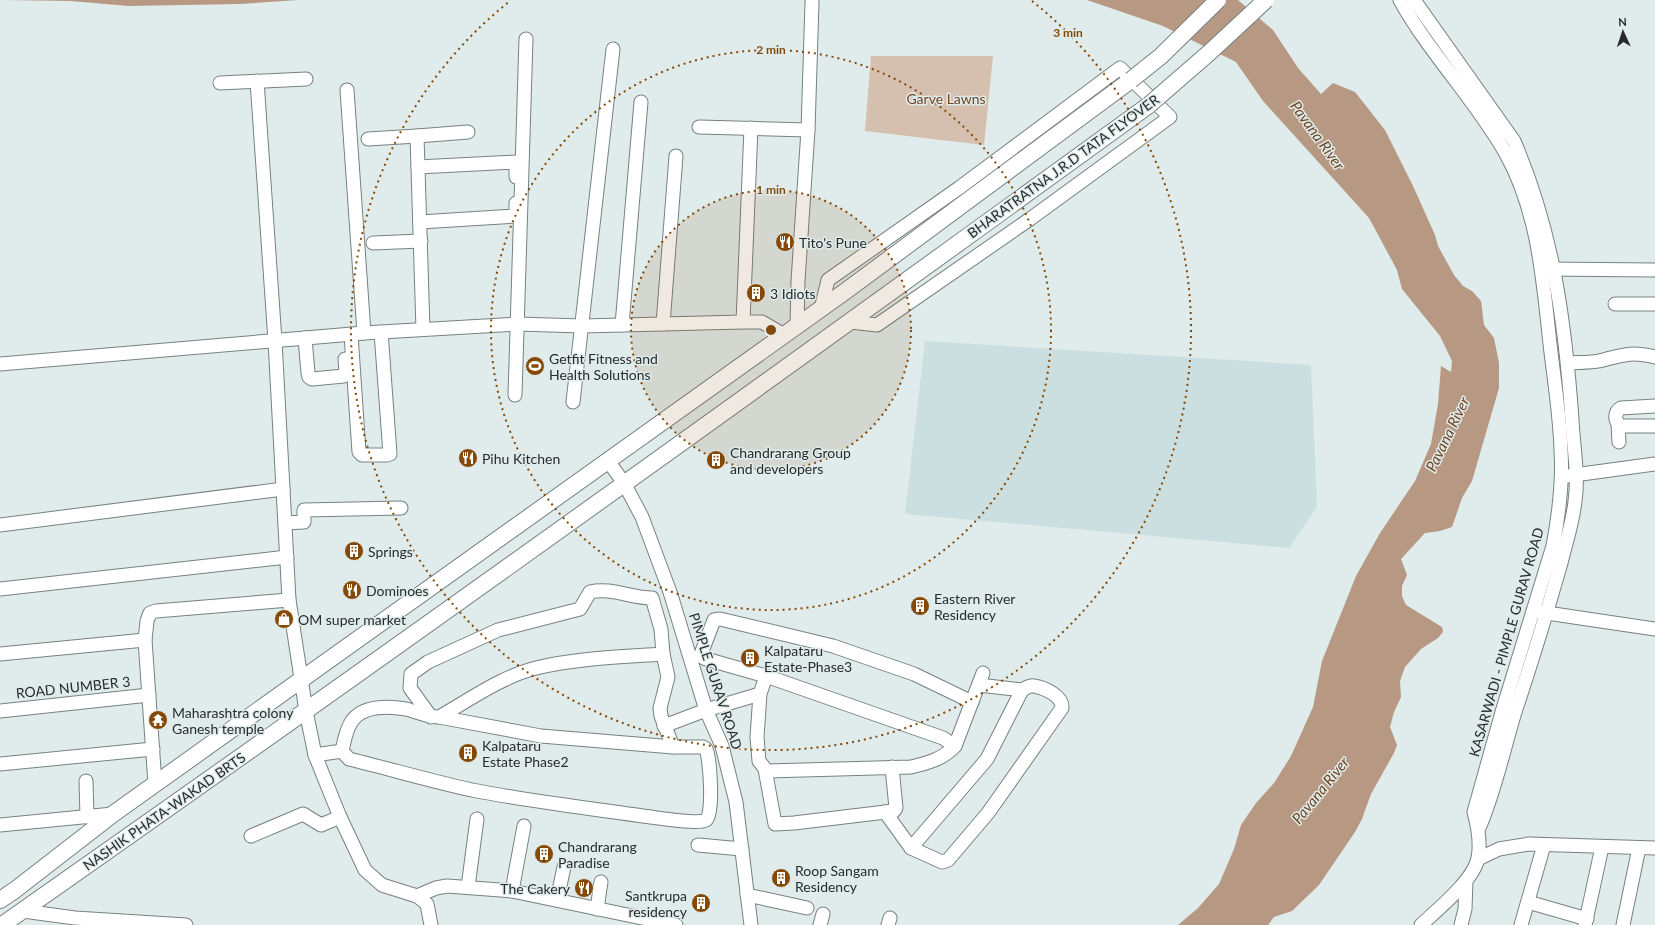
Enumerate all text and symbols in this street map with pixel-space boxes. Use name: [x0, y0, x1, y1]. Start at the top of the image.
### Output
north arrow: [1603, 12, 1643, 52]
text: N: [1618, 15, 1627, 28]
text: 3 min: [1053, 25, 1083, 40]
text: 2 min: [756, 42, 786, 57]
park label: Garve Lawns: [906, 90, 986, 107]
street label: BHARATRATNA J.R.D TATA FLYOVER: [964, 91, 1162, 241]
water label: Pavana River: [1287, 97, 1349, 174]
text: 1 min: [756, 182, 786, 197]
restaurant icon: Tito's Pune: [774, 231, 796, 253]
place label: Tito's Pune: [799, 234, 867, 251]
building icon: 3 Idiots: [745, 282, 767, 304]
place label: 3 Idiots: [770, 285, 816, 302]
centre of rings: [764, 323, 778, 337]
place label: Getfit Fitness and Health Solutions: [549, 350, 658, 383]
sports icon: Getfit Fitness and Health Solutions: [524, 355, 546, 377]
water label: Pavana River: [1421, 393, 1473, 474]
place label: Chandrarang Group and developers: [730, 444, 851, 477]
restaurant icon: Pihu Kitchen: [457, 447, 479, 469]
building icon: Chandrarang Group and developers: [705, 449, 727, 471]
place label: Pihu Kitchen: [482, 450, 560, 467]
street label: KASARWADI - PIMPLE GURAV ROAD: [1465, 526, 1547, 758]
building icon: Springs: [343, 540, 365, 562]
place label: Springs: [368, 543, 413, 560]
restaurant icon: Dominoes: [341, 579, 363, 601]
place label: Dominoes: [366, 582, 429, 599]
place label: Eastern River Residency: [934, 590, 1015, 623]
building icon: Eastern River Residency: [909, 595, 931, 617]
shop icon: OM super market: [273, 608, 295, 630]
street label: PIMPLE GURAV ROAD: [686, 610, 746, 752]
place label: OM super market: [298, 611, 406, 628]
place label: Kalpataru Estate-Phase3: [764, 642, 852, 675]
building icon: Kalpataru Estate-Phase3: [739, 647, 761, 669]
street label: ROAD NUMBER 3: [15, 673, 131, 701]
place label: Maharashtra colony Ganesh temple: [172, 704, 294, 737]
temple icon: Maharashtra colony Ganesh temple: [147, 709, 169, 731]
place label: Kalpataru Estate Phase2: [482, 737, 569, 770]
building icon: Kalpataru Estate Phase2: [457, 742, 479, 764]
street label: NASHIK PHATA-WAKAD BRTS: [80, 748, 248, 874]
water label: Pavana River: [1288, 752, 1353, 827]
place label: Chandrarang Paradise: [558, 838, 637, 871]
building icon: Chandrarang Paradise: [533, 843, 555, 865]
place label: Roop Sangam Residency: [795, 862, 879, 895]
building icon: Roop Sangam Residency: [770, 867, 792, 889]
restaurant icon: The Cakery: [573, 877, 595, 899]
place label: The Cakery: [500, 880, 571, 897]
place label: Santkrupa residency: [625, 887, 688, 920]
building icon: Santkrupa residency: [690, 892, 712, 914]

